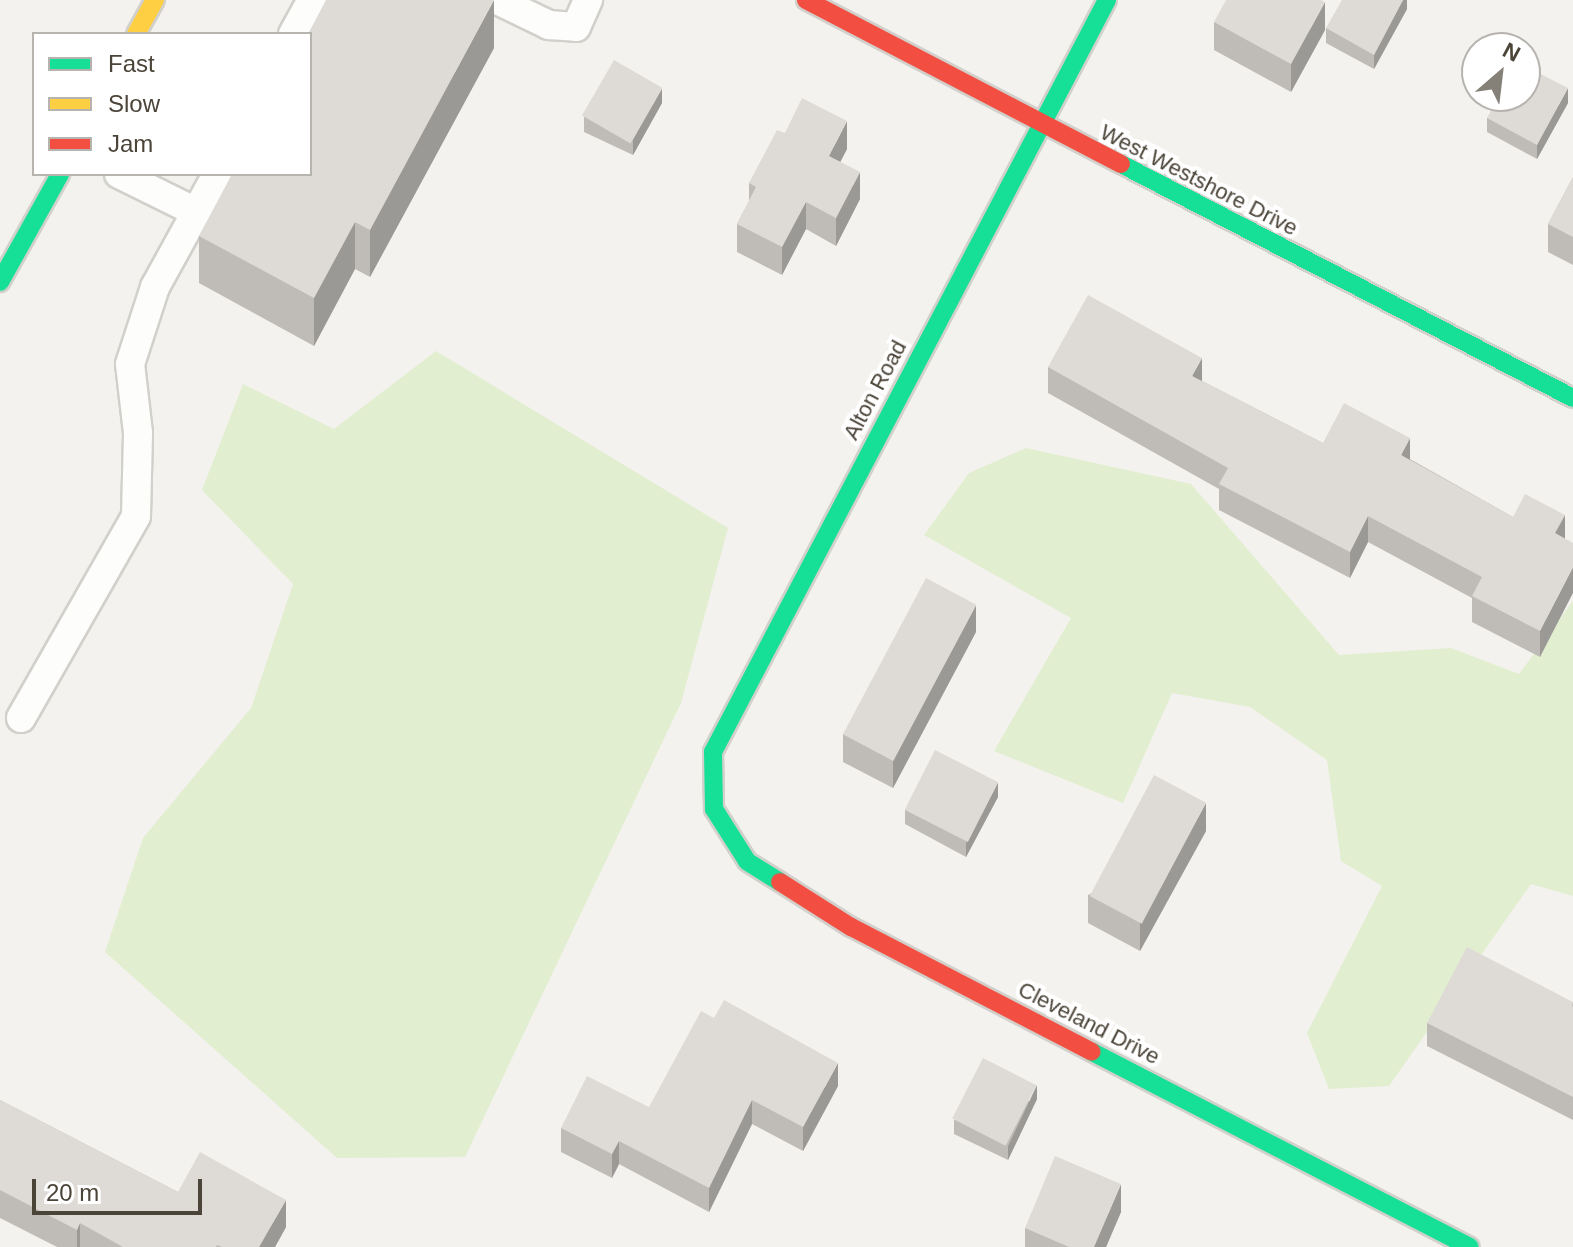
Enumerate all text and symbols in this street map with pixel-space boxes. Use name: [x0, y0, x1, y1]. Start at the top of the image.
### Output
legend: [32, 32, 312, 176]
north arrow: [1461, 32, 1541, 112]
text: N: [1499, 37, 1524, 67]
text: Fast: [108, 50, 155, 77]
text: Slow: [108, 90, 160, 117]
street label: West Westshore Drive: [1096, 119, 1302, 241]
text: Jam: [108, 130, 153, 157]
street label: Alton Road: [838, 336, 912, 444]
street label: Cleveland Drive: [1014, 976, 1164, 1070]
scale bar: [36, 1163, 206, 1213]
text: 20 m: [46, 1179, 99, 1206]

